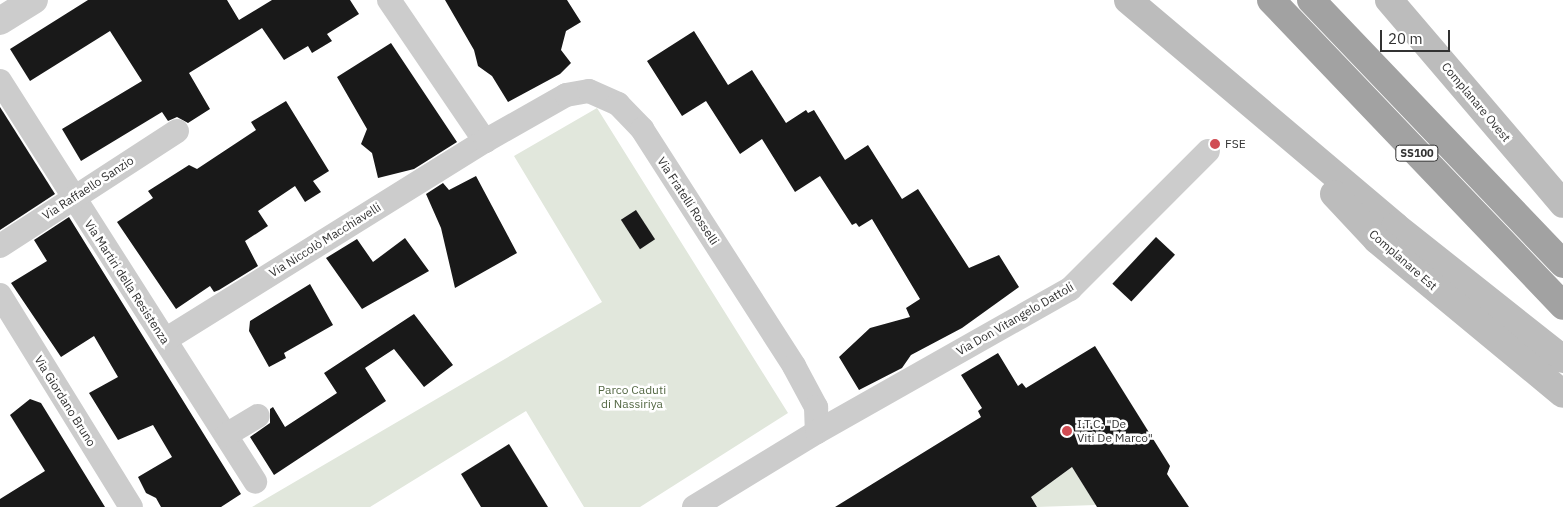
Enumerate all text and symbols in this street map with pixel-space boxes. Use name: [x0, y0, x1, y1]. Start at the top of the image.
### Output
scale bar: [1383, 20, 1453, 52]
text: 20 m: [1388, 29, 1423, 48]
street label: Complanare Ovest: [1439, 59, 1513, 145]
place label: FSE: [1225, 137, 1246, 151]
marker: FSE: [1209, 138, 1221, 150]
road number: SS100: [1394, 144, 1440, 162]
street label: Via Raffaello Sanzio: [40, 153, 136, 223]
street label: Via Fratelli Rosselli: [654, 154, 722, 248]
street label: Via Niccolò Macchiavelli: [267, 200, 383, 280]
street label: Via Martiri della Resistenza: [81, 217, 173, 347]
street label: Complanare Est: [1366, 227, 1440, 293]
street label: Via Don Vitangelo Dattoli: [954, 279, 1076, 359]
street label: Via Giordano Bruno: [31, 353, 99, 449]
park label: Parco Caduti di Nassiriya: [598, 383, 666, 411]
place label: I.T.C. "De Viti De Marco": [1077, 417, 1153, 445]
marker: I.T.C. "De Viti De Marco": [1061, 425, 1073, 437]

